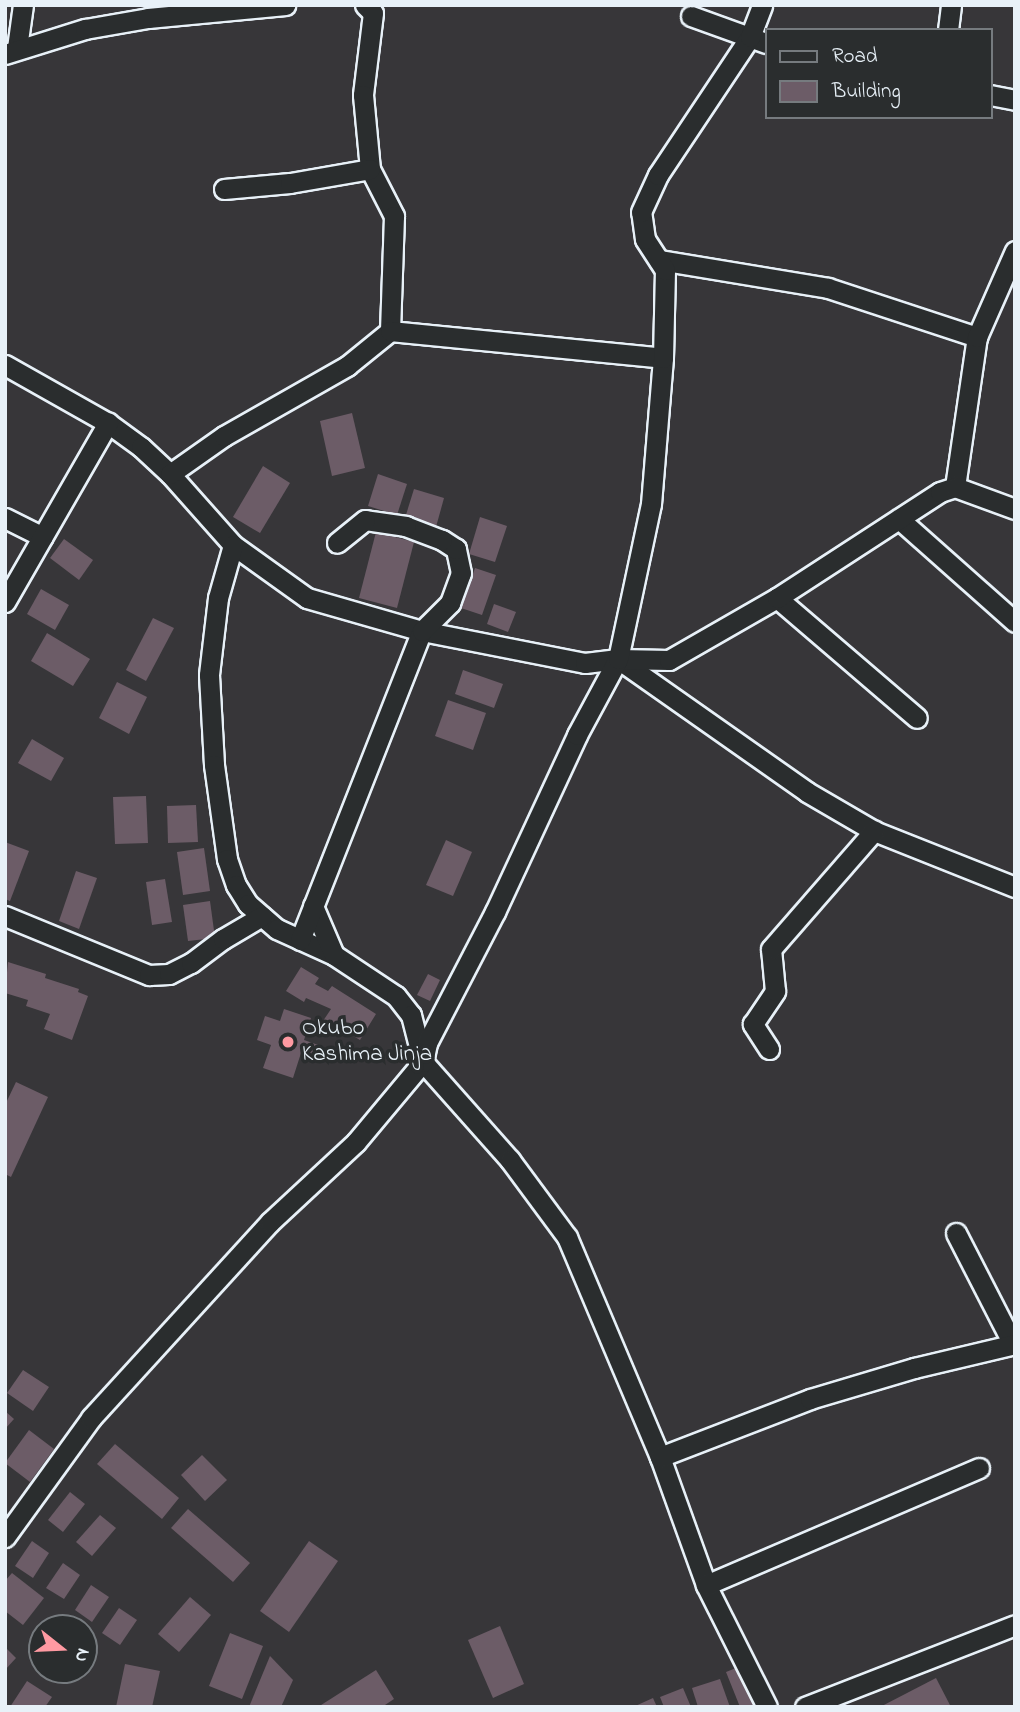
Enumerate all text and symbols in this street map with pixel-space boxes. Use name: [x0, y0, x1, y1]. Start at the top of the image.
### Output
legend: [764, 28, 992, 119]
text: Road: [832, 42, 878, 72]
text: Building: [832, 77, 901, 107]
place label: Okubo Kashima Jinja: [302, 1015, 432, 1069]
marker: Okubo Kashima Jinja: [280, 1034, 296, 1050]
north arrow: [28, 1614, 98, 1684]
text: N: [67, 1645, 96, 1665]

